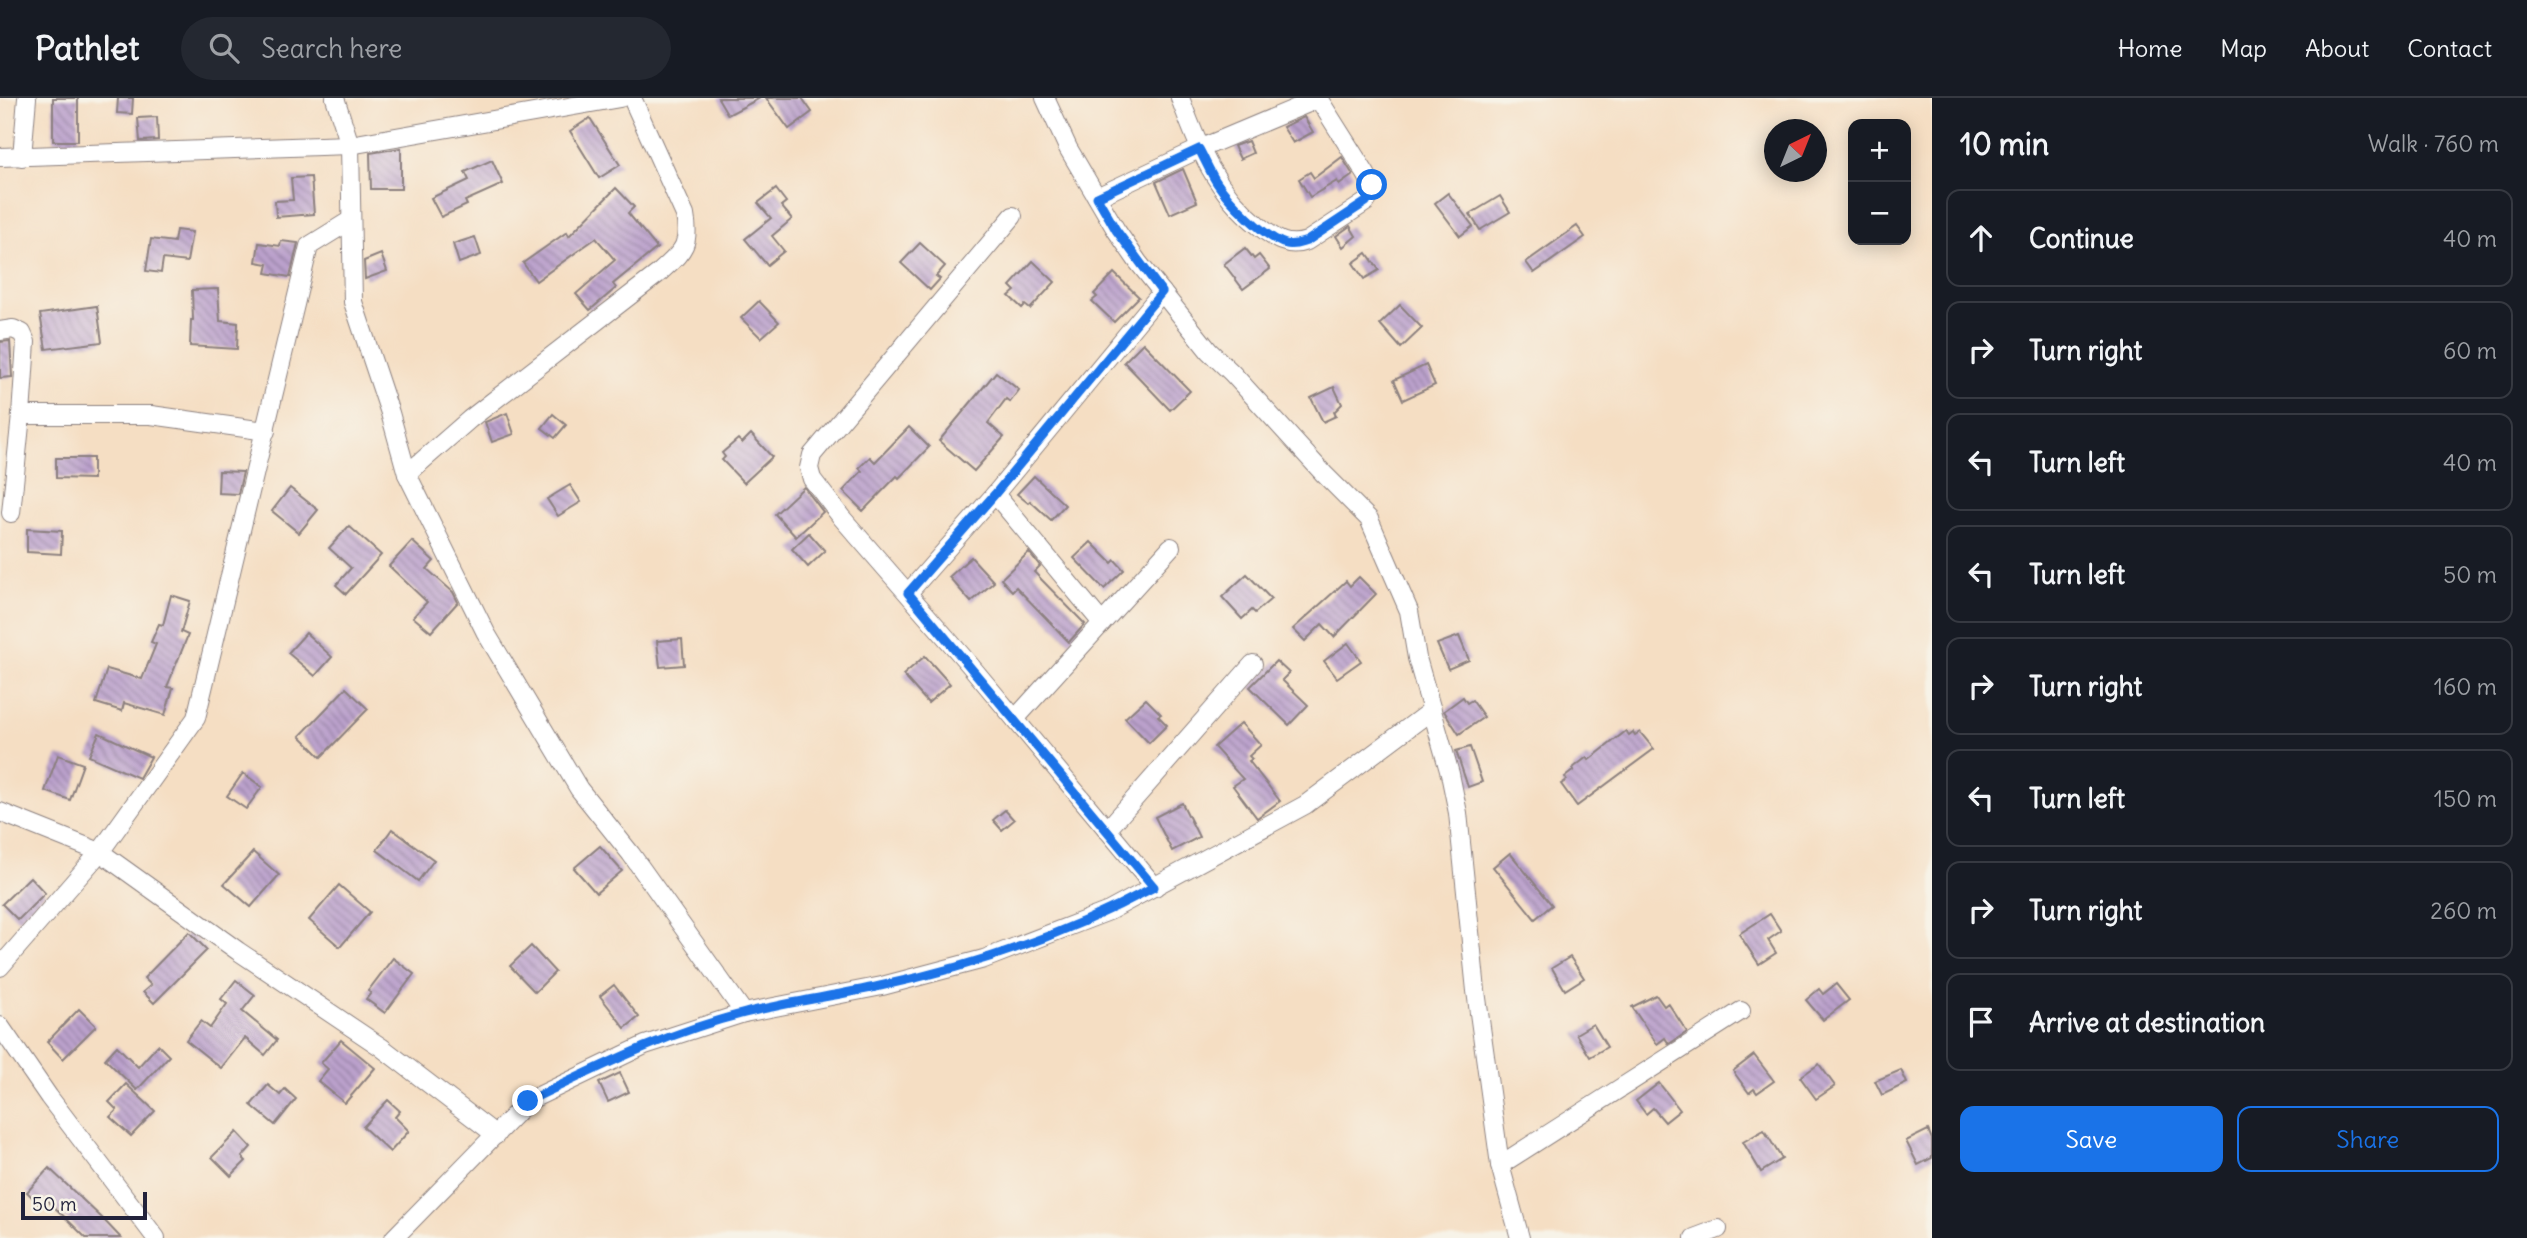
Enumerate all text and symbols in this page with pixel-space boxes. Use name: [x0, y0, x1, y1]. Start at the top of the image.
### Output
search box: [181, 17, 671, 80]
text: Pathlet: [35, 27, 139, 69]
icon: search: [205, 29, 243, 67]
text: Search here: [261, 32, 402, 65]
text: Home: [2118, 33, 2182, 63]
text: Map: [2220, 33, 2267, 63]
text: About: [2305, 33, 2369, 63]
text: Contact: [2407, 33, 2492, 63]
north arrow: [1764, 119, 1827, 182]
map controls: [1848, 119, 1911, 245]
button: +: [1848, 119, 1911, 182]
text: 10 min: [1960, 125, 2049, 163]
text: Walk · 760 m: [2368, 129, 2499, 158]
route start: [1356, 169, 1387, 200]
button: −: [1848, 182, 1911, 245]
icon: ahead: [1962, 219, 2000, 257]
text: Continue: [2029, 222, 2134, 255]
text: 40 m: [2443, 224, 2497, 253]
icon: right: [1962, 331, 2000, 369]
text: Turn right: [2029, 334, 2142, 367]
text: 60 m: [2443, 336, 2497, 365]
icon: left: [1962, 443, 2000, 481]
text: Turn left: [2029, 446, 2125, 479]
text: 40 m: [2443, 448, 2497, 477]
icon: left: [1962, 555, 2000, 593]
text: Turn left: [2029, 558, 2125, 591]
text: 50 m: [2443, 560, 2497, 589]
icon: right: [1962, 667, 2000, 705]
text: Turn right: [2029, 670, 2142, 703]
text: 160 m: [2434, 672, 2497, 701]
icon: left: [1962, 779, 2000, 817]
text: Turn left: [2029, 782, 2125, 815]
text: 150 m: [2434, 784, 2497, 813]
icon: right: [1962, 891, 2000, 929]
text: Turn right: [2029, 894, 2142, 927]
text: 260 m: [2430, 896, 2497, 925]
icon: arrive: [1962, 1003, 2000, 1041]
text: Arrive at destination: [2029, 1006, 2265, 1039]
route end: [512, 1085, 543, 1116]
button: Save: [1960, 1106, 2223, 1172]
button: Share: [2237, 1106, 2499, 1172]
scale bar: [21, 1189, 147, 1221]
text: 50 m: [32, 1192, 77, 1216]

